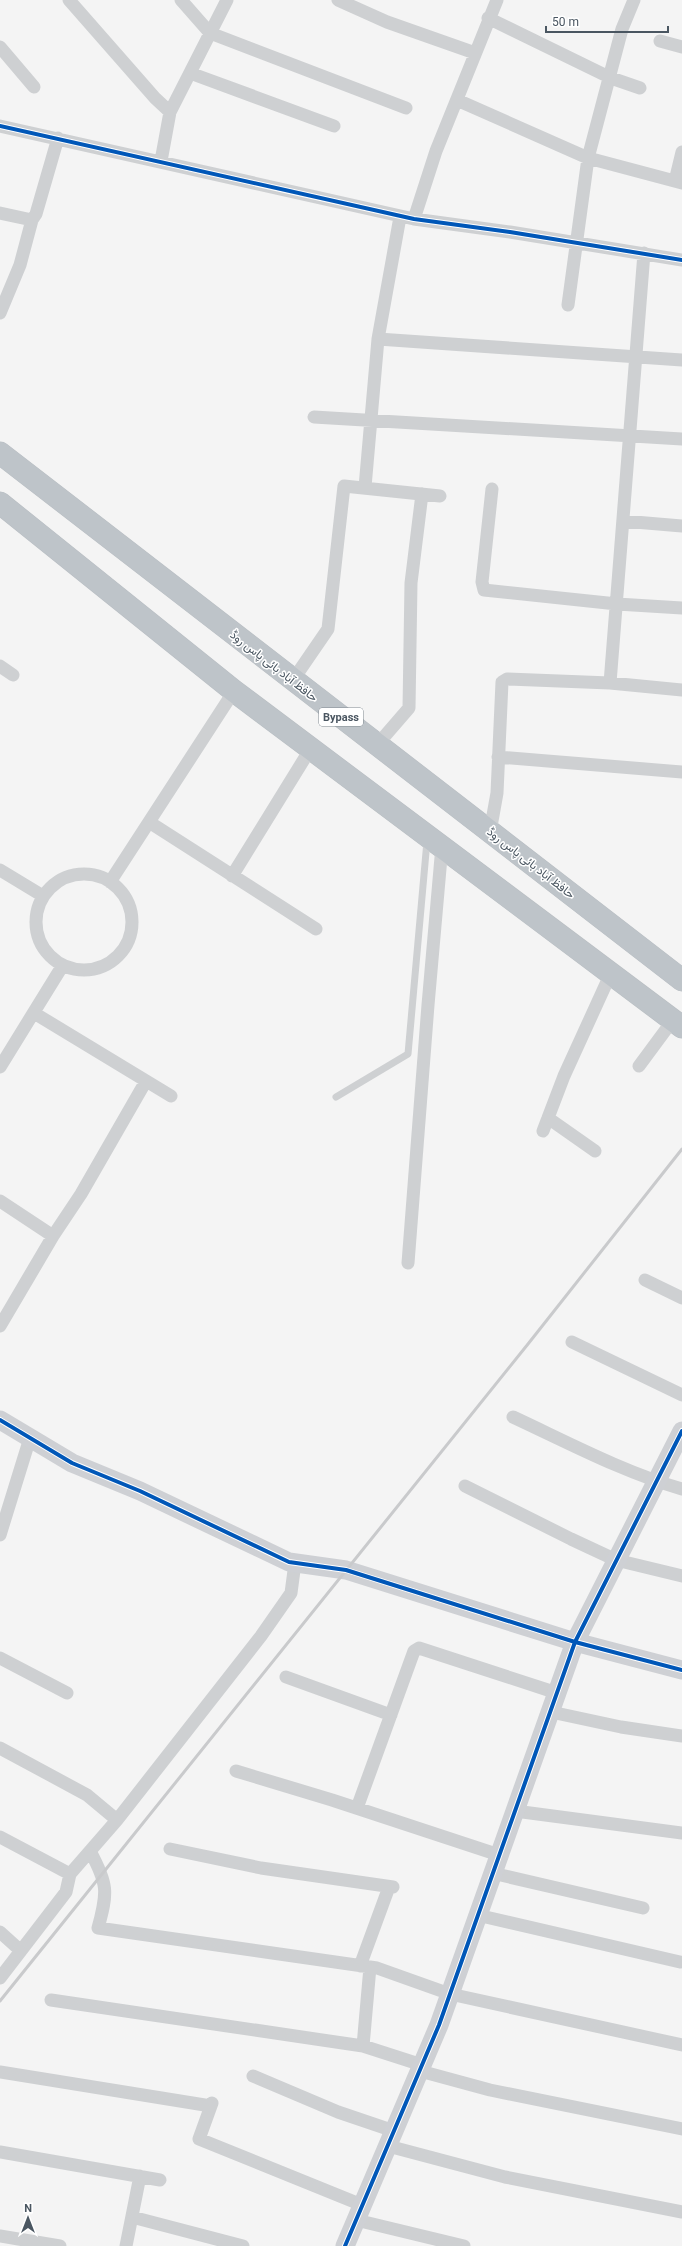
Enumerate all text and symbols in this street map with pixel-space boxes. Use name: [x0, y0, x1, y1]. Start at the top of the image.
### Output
scale bar: [546, 8, 668, 34]
text: 50 m: [552, 15, 579, 29]
street label: حافظ آباد بائی پاس روڈ: [227, 627, 321, 705]
road number: Bypass: [319, 708, 363, 726]
street label: حافظ آباد بائی پاس روڈ: [484, 824, 578, 902]
north arrow: [8, 2198, 48, 2238]
text: N: [24, 2202, 32, 2215]

